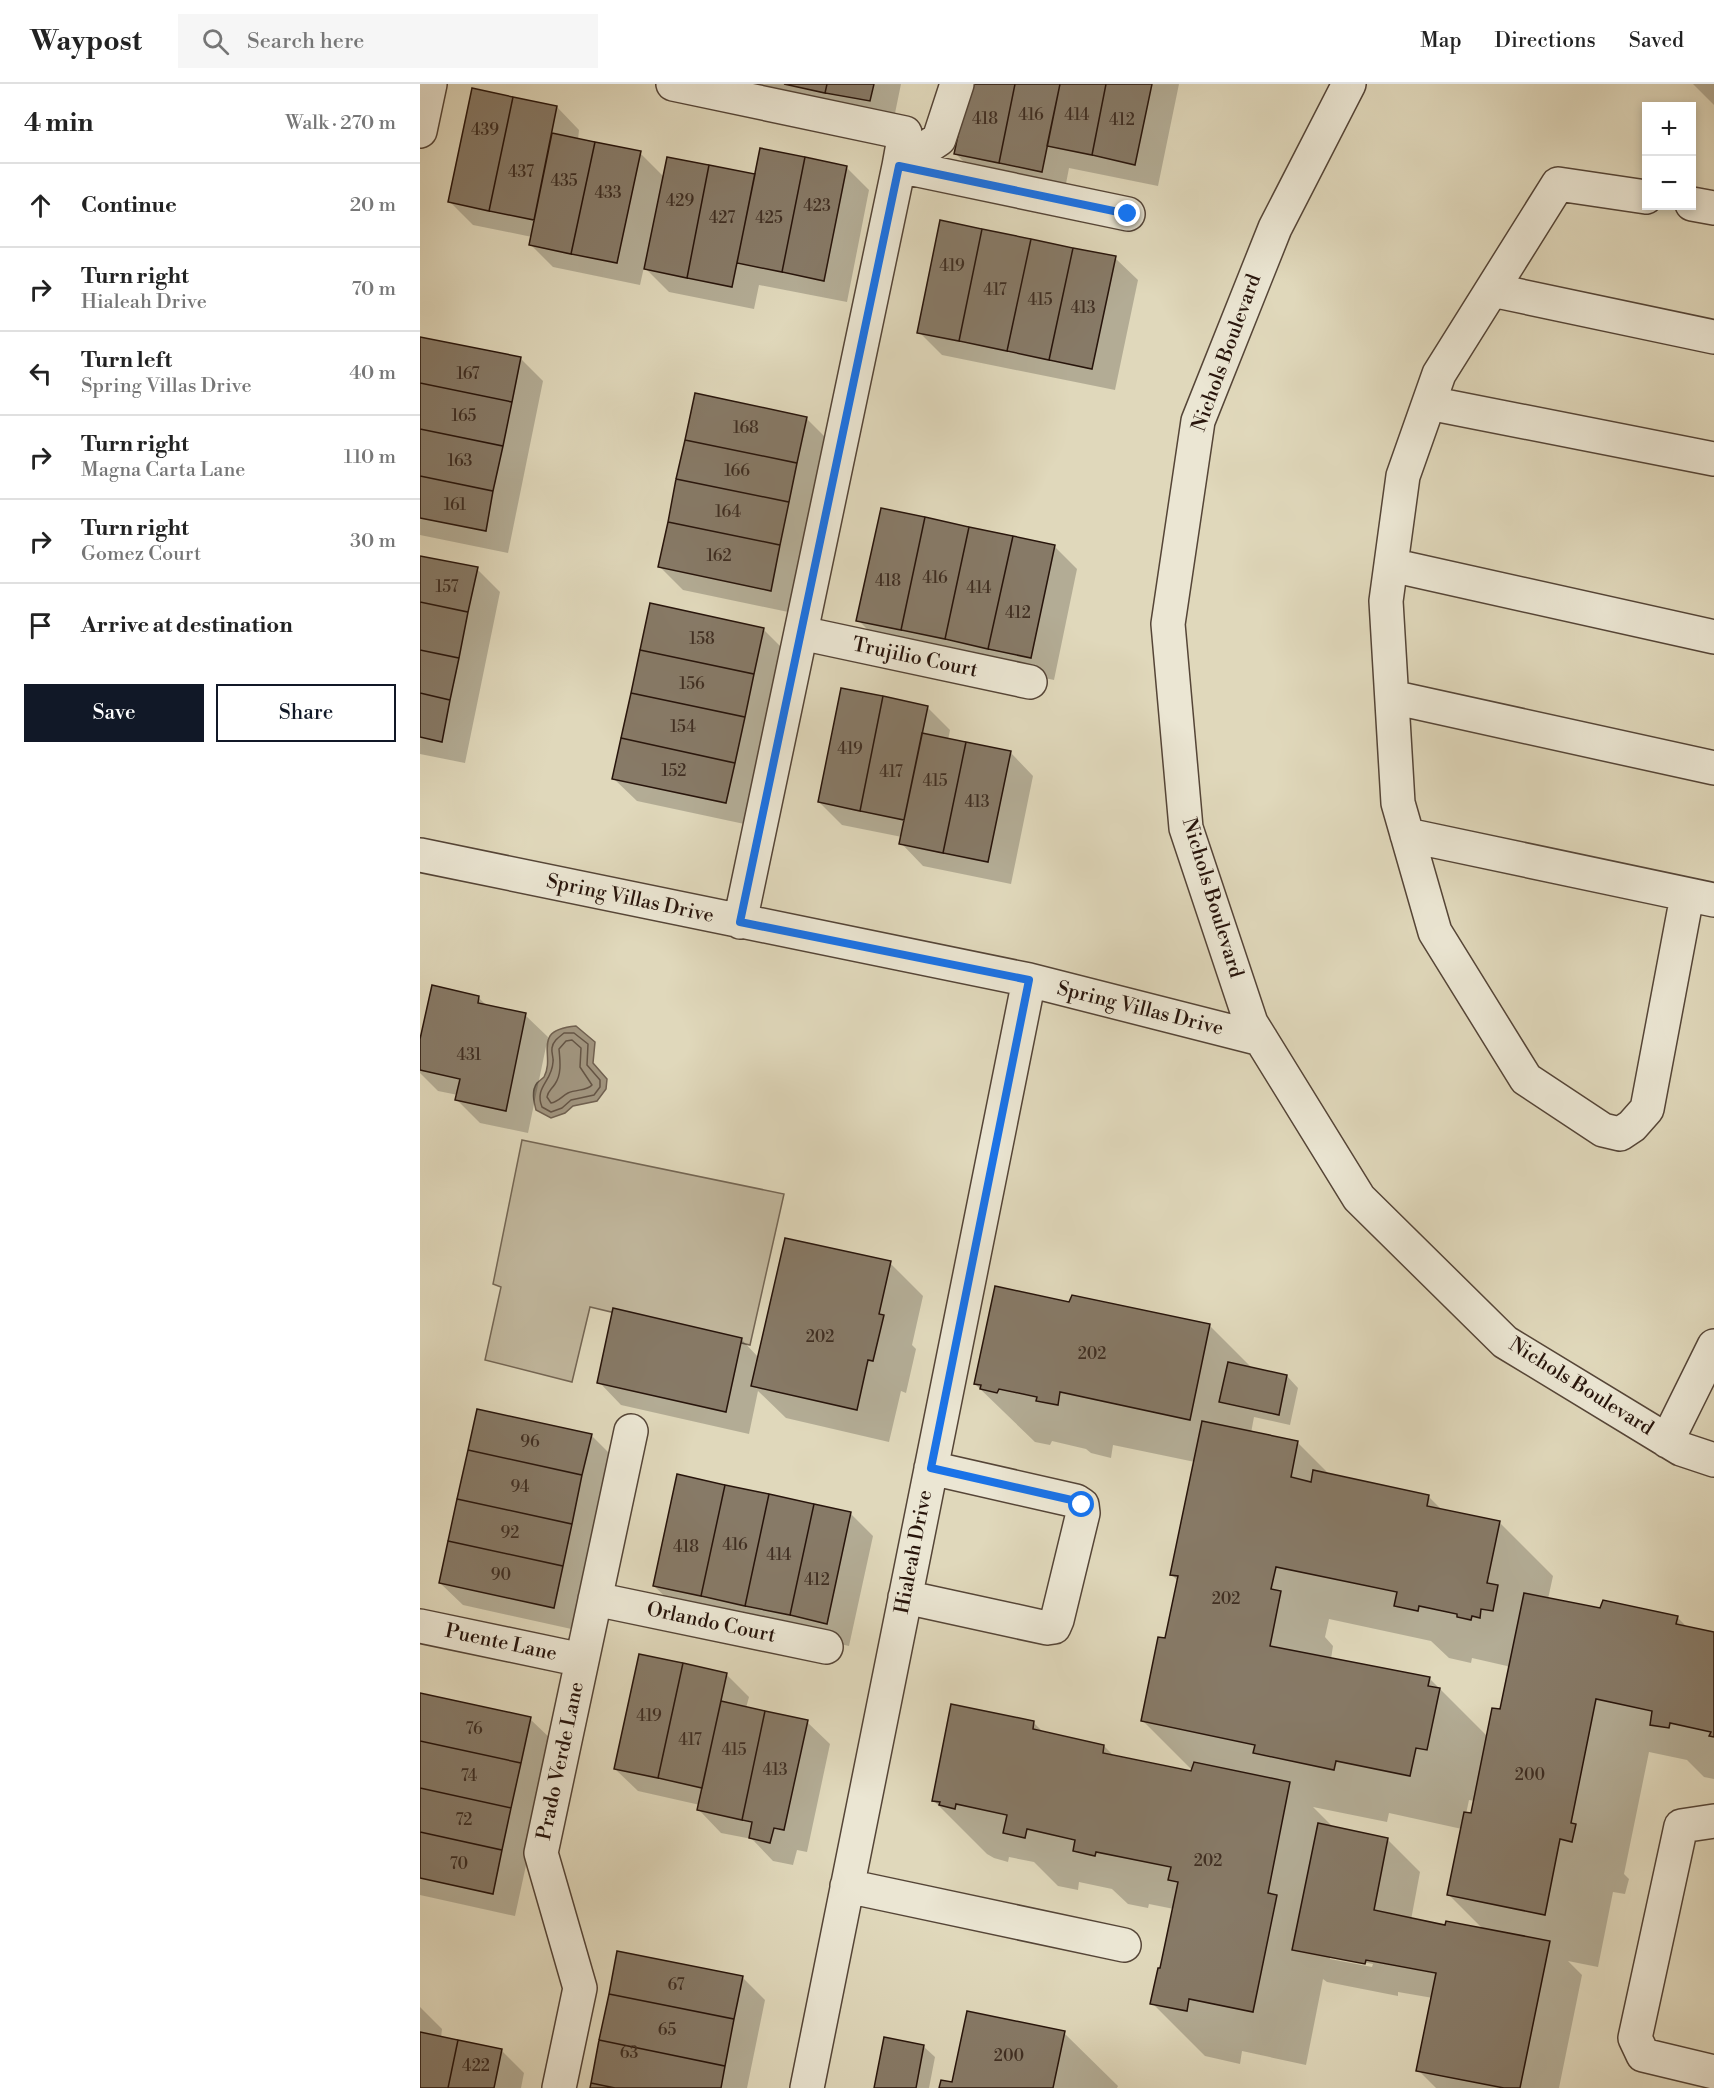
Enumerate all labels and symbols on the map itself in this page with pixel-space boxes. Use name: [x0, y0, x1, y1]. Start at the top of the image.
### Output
house number: 416: [1018, 105, 1044, 125]
house number: 414: [1064, 105, 1090, 125]
house number: 418: [972, 109, 998, 129]
house number: 412: [1109, 110, 1135, 130]
house number: 439: [471, 120, 499, 140]
house number: 437: [508, 162, 534, 182]
house number: 435: [550, 171, 578, 191]
house number: 433: [594, 183, 622, 203]
house number: 429: [666, 191, 694, 211]
house number: 423: [803, 196, 831, 216]
route end: [1114, 200, 1140, 226]
house number: 427: [709, 208, 735, 228]
house number: 425: [755, 208, 783, 228]
house number: 419: [939, 256, 965, 276]
street label: Nichols Boulevard: [1187, 270, 1267, 435]
house number: 417: [983, 280, 1007, 300]
house number: 415: [1027, 290, 1053, 310]
house number: 413: [1070, 298, 1096, 318]
house number: 167: [456, 364, 480, 384]
house number: 165: [452, 406, 477, 426]
house number: 168: [733, 418, 759, 438]
house number: 163: [448, 451, 473, 471]
house number: 166: [724, 461, 750, 481]
house number: 161: [444, 495, 466, 515]
house number: 164: [715, 502, 741, 522]
house number: 162: [706, 546, 732, 566]
house number: 416: [922, 568, 948, 588]
house number: 418: [875, 571, 901, 591]
house number: 157: [435, 577, 459, 597]
house number: 414: [966, 578, 992, 598]
house number: 412: [1005, 603, 1031, 623]
house number: 158: [689, 629, 715, 649]
street label: Trujilio Court: [850, 633, 980, 683]
house number: 156: [679, 674, 705, 694]
house number: 154: [670, 717, 696, 737]
house number: 419: [837, 739, 863, 759]
house number: 152: [662, 761, 686, 781]
house number: 417: [879, 762, 903, 782]
house number: 415: [922, 771, 948, 791]
house number: 413: [964, 792, 990, 812]
street label: Nichols Boulevard: [1176, 815, 1248, 982]
street label: Spring Villas Drive: [544, 869, 716, 929]
street label: Spring Villas Drive: [1054, 976, 1226, 1042]
house number: 431: [457, 1045, 482, 1065]
house number: 202: [806, 1327, 834, 1347]
street label: Nichols Boulevard: [1504, 1332, 1658, 1442]
house number: 202: [1078, 1344, 1106, 1364]
house number: 96: [520, 1432, 540, 1452]
house number: 94: [510, 1477, 530, 1497]
street label: Hialeah Drive: [890, 1488, 938, 1616]
route start: [1068, 1491, 1094, 1517]
house number: 92: [501, 1523, 519, 1543]
house number: 416: [722, 1535, 748, 1555]
house number: 418: [673, 1537, 699, 1557]
house number: 414: [766, 1545, 792, 1565]
house number: 90: [491, 1565, 511, 1585]
house number: 412: [804, 1570, 830, 1590]
house number: 202: [1212, 1589, 1240, 1609]
street label: Orlando Court: [644, 1597, 778, 1649]
street label: Puente Lane: [443, 1619, 559, 1667]
street label: Prado Verde Lane: [532, 1680, 590, 1842]
house number: 419: [636, 1706, 662, 1726]
house number: 76: [465, 1719, 483, 1739]
house number: 417: [678, 1730, 702, 1750]
house number: 415: [721, 1740, 747, 1760]
house number: 413: [762, 1760, 788, 1780]
house number: 200: [1515, 1765, 1545, 1785]
house number: 74: [461, 1766, 478, 1786]
house number: 72: [456, 1810, 473, 1830]
house number: 202: [1194, 1851, 1222, 1871]
house number: 70: [450, 1854, 468, 1874]
house number: 67: [668, 1975, 684, 1995]
house number: 65: [658, 2020, 676, 2040]
house number: 63: [620, 2043, 638, 2063]
house number: 200: [994, 2046, 1024, 2066]
house number: 422: [462, 2056, 490, 2076]

